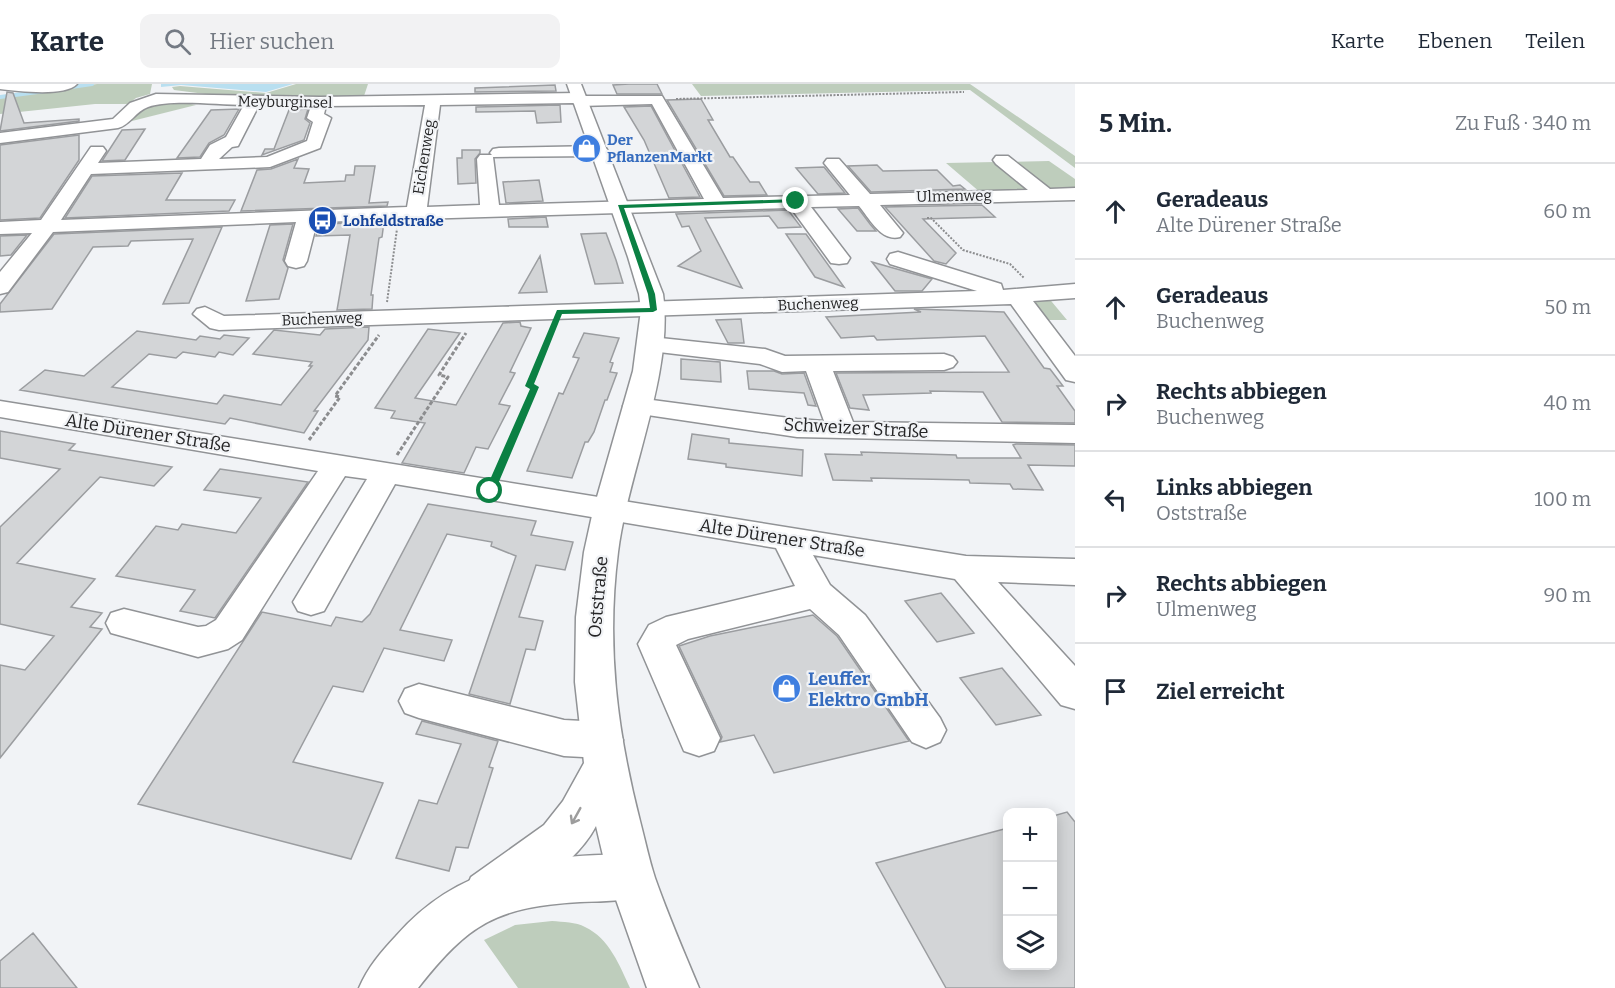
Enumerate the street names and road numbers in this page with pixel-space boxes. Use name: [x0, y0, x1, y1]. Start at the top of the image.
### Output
street label: Meyburginsel: [237, 92, 333, 112]
street label: Eichenweg: [409, 118, 439, 196]
street label: Ulmenweg: [916, 186, 992, 206]
street label: Buchenweg: [777, 294, 859, 314]
street label: Buchenweg: [281, 309, 363, 329]
street label: Alte Dürener Straße: [64, 409, 232, 457]
street label: Schweizer Straße: [783, 413, 929, 443]
street label: Alte Dürener Straße: [698, 514, 866, 562]
street label: Oststraße: [583, 555, 613, 639]

